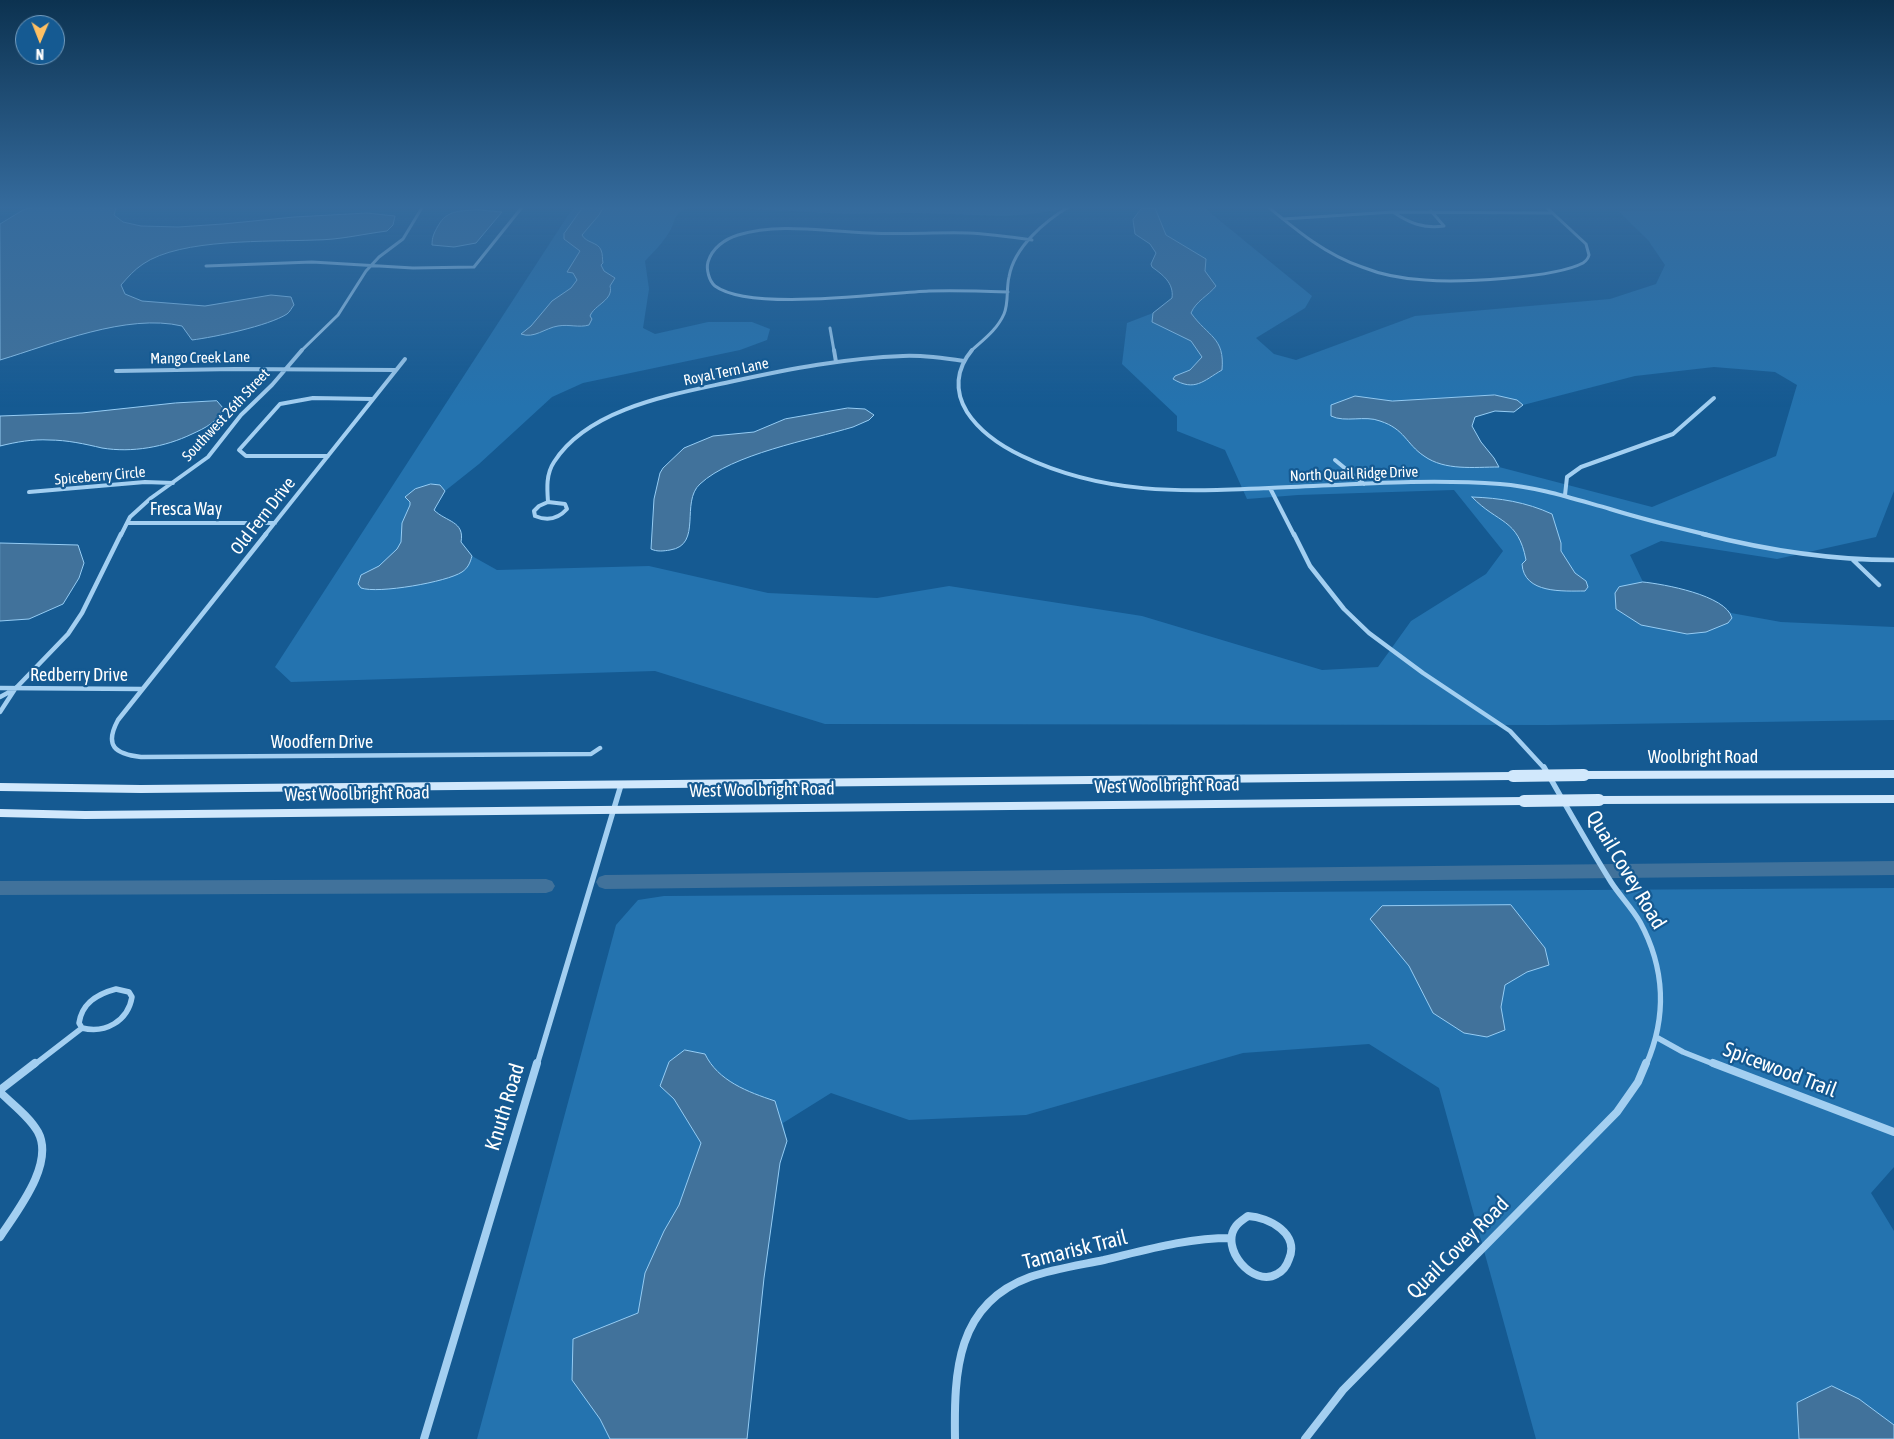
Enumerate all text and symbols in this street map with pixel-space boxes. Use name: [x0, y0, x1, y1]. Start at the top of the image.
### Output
north arrow: [15, 15, 65, 65]
text: N: [35, 46, 44, 62]
street label: Mango Creek Lane: [150, 348, 250, 368]
street label: Royal Tern Lane: [682, 354, 770, 390]
street label: Southwest 26th Street: [178, 365, 274, 465]
street label: Spiceberry Circle: [54, 463, 146, 489]
street label: North Quail Ridge Drive: [1289, 463, 1419, 485]
street label: Old Fern Drive: [226, 473, 300, 559]
street label: Fresca Way: [150, 498, 222, 520]
street label: Redberry Drive: [30, 664, 128, 686]
street label: Woodfern Drive: [271, 731, 373, 753]
street label: Woolbright Road: [1648, 746, 1758, 768]
street label: West Woolbright Road: [1094, 774, 1240, 798]
street label: West Woolbright Road: [689, 778, 835, 802]
street label: West Woolbright Road: [284, 782, 430, 806]
street label: Quail Covey Road: [1581, 806, 1671, 934]
street label: Spicewood Trail: [1720, 1037, 1840, 1103]
street label: Knuth Road: [480, 1060, 530, 1154]
street label: Quail Covey Road: [1402, 1192, 1514, 1304]
street label: Tamarisk Trail: [1020, 1225, 1130, 1275]

